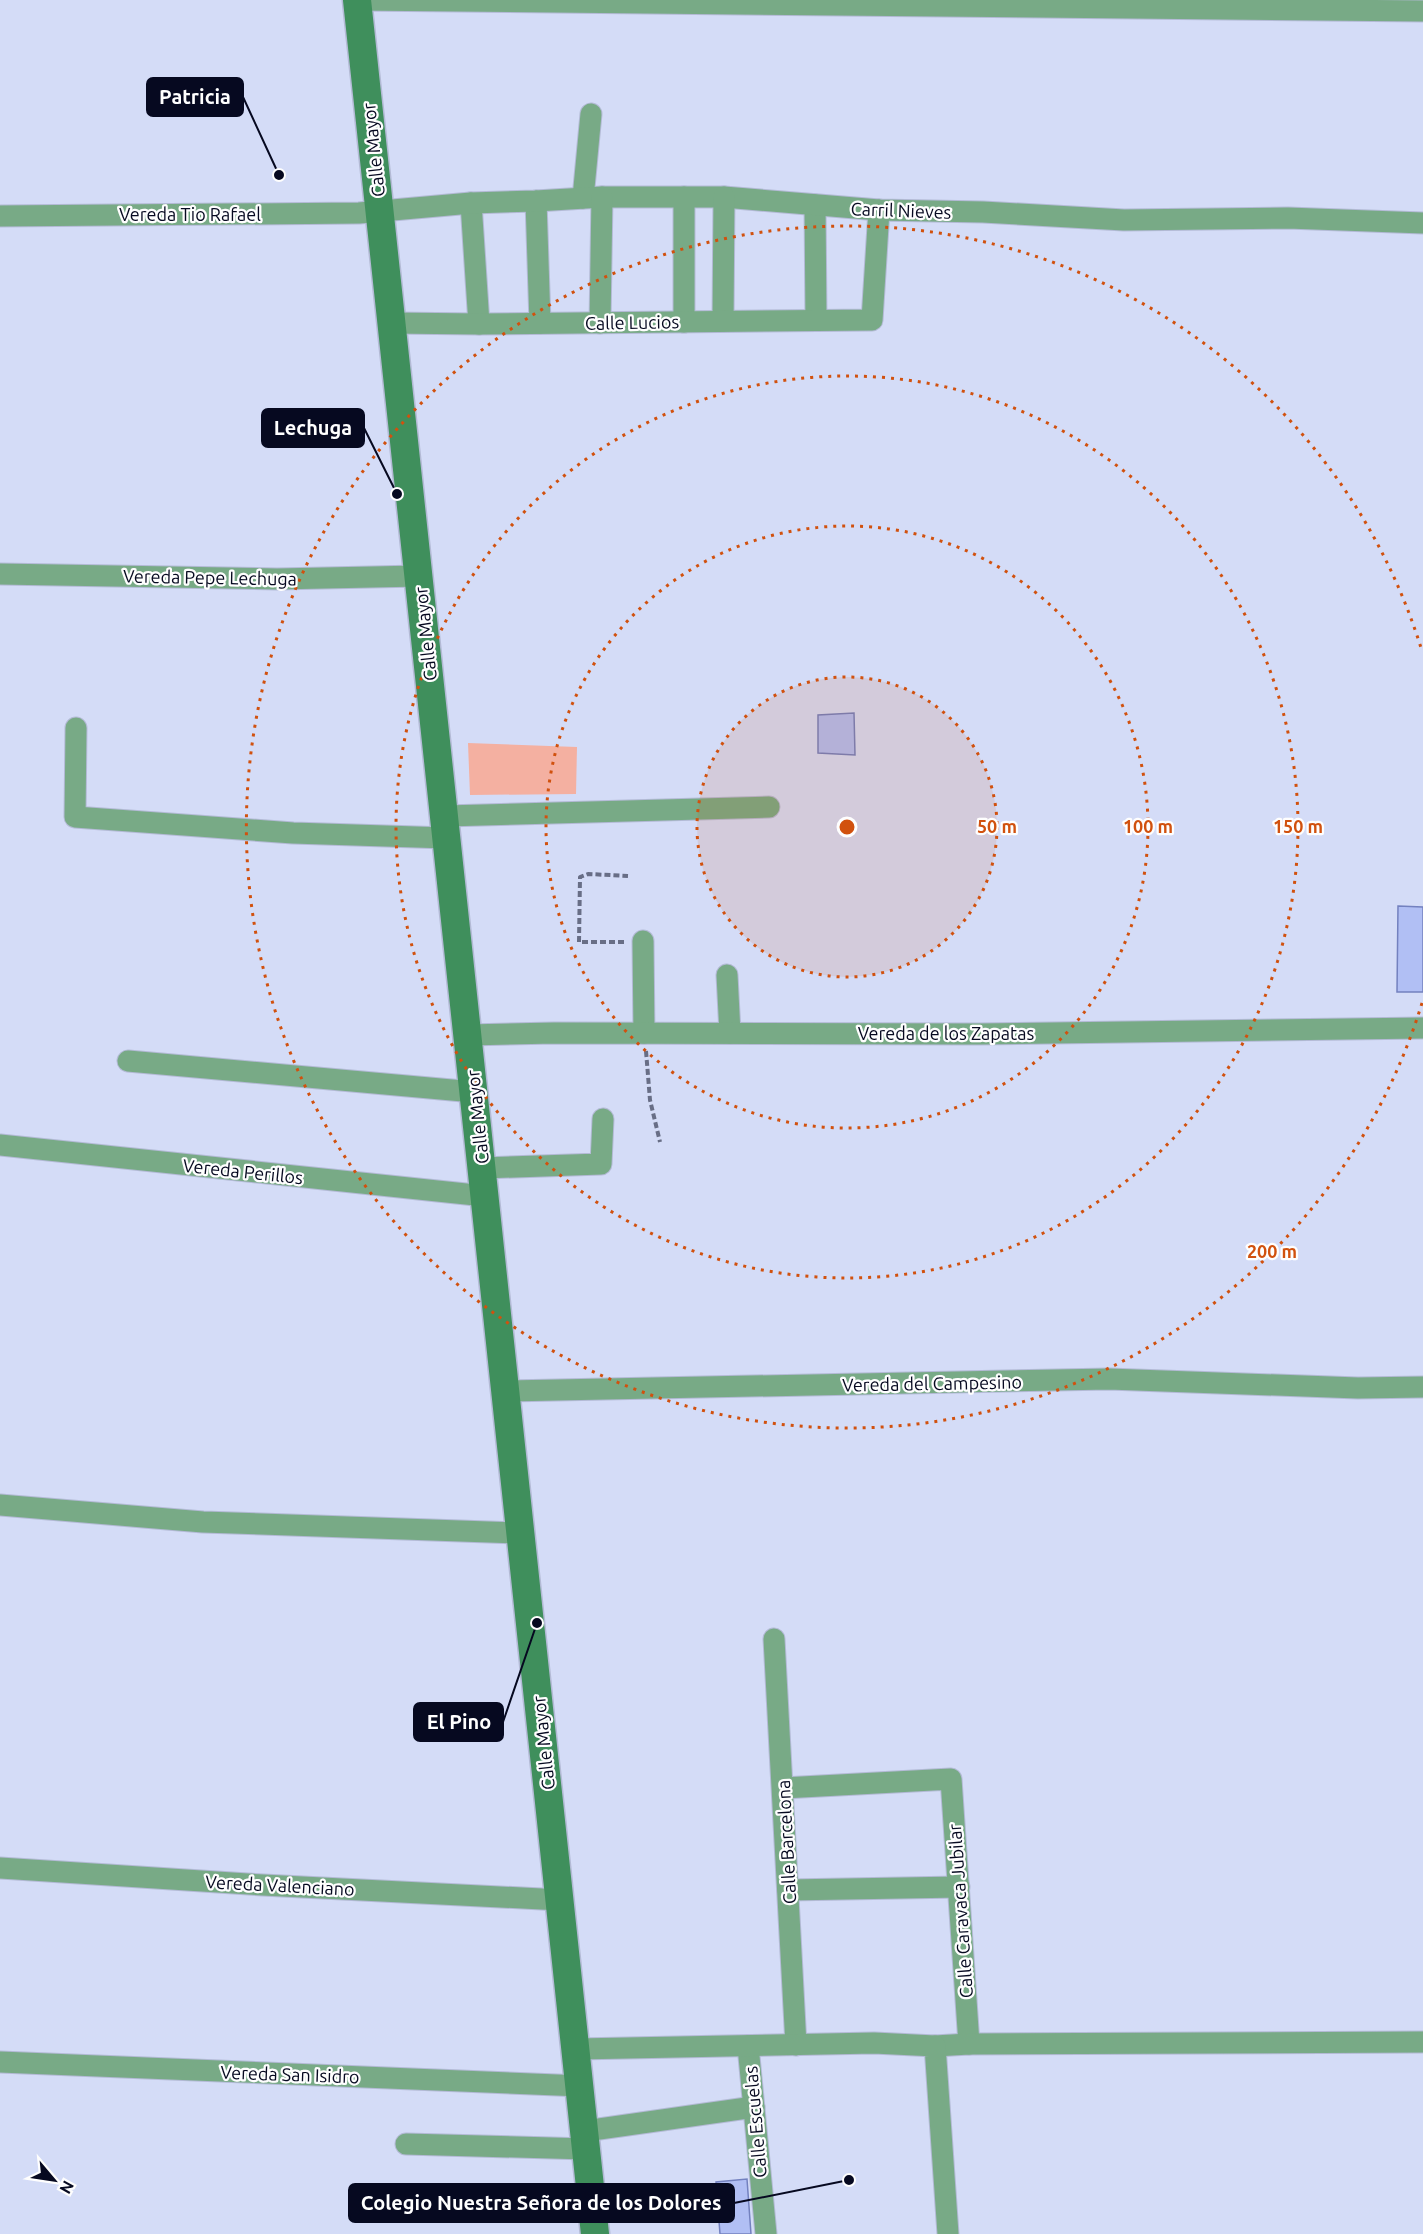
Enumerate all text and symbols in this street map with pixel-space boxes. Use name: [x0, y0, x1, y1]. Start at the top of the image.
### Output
callout: Patricia: [147, 78, 243, 116]
text: Patricia: [159, 85, 231, 108]
street label: Calle Mayor: [358, 102, 388, 198]
street label: Carril Nieves: [850, 198, 952, 222]
street label: Vereda Tio Rafael: [119, 204, 261, 224]
street label: Calle Lucios: [585, 311, 680, 333]
callout: Lechuga: [262, 409, 364, 447]
text: Lechuga: [274, 416, 352, 439]
street label: Vereda Pepe Lechuga: [123, 565, 297, 589]
street label: Calle Mayor: [410, 586, 440, 682]
text: 50 m: [977, 816, 1017, 836]
text: 100 m: [1123, 816, 1173, 836]
text: 150 m: [1273, 816, 1323, 836]
centre of rings: [837, 817, 857, 837]
street label: Vereda de los Zapatas: [858, 1023, 1034, 1043]
street label: Calle Mayor: [462, 1069, 492, 1165]
street label: Vereda Perillos: [182, 1155, 304, 1187]
text: 200 m: [1247, 1241, 1297, 1261]
street label: Vereda del Campesino: [842, 1371, 1022, 1395]
street label: Calle Mayor: [528, 1695, 558, 1791]
callout: El Pino: [414, 1703, 503, 1741]
text: El Pino: [427, 1710, 491, 1733]
street label: Calle Barcelona: [773, 1779, 799, 1905]
street label: Calle Caravaca Jubilar: [944, 1823, 976, 1999]
street label: Vereda Valenciano: [205, 1871, 355, 1899]
street label: Vereda San Isidro: [220, 2062, 360, 2086]
street label: Calle Escuelas: [740, 2065, 770, 2179]
north arrow: [24, 2150, 84, 2210]
text: N: [56, 2178, 78, 2197]
callout: Colegio Nuestra Señora de los Dolores: [349, 2184, 734, 2222]
text: Colegio Nuestra Señora de los Dolores: [361, 2191, 721, 2214]

